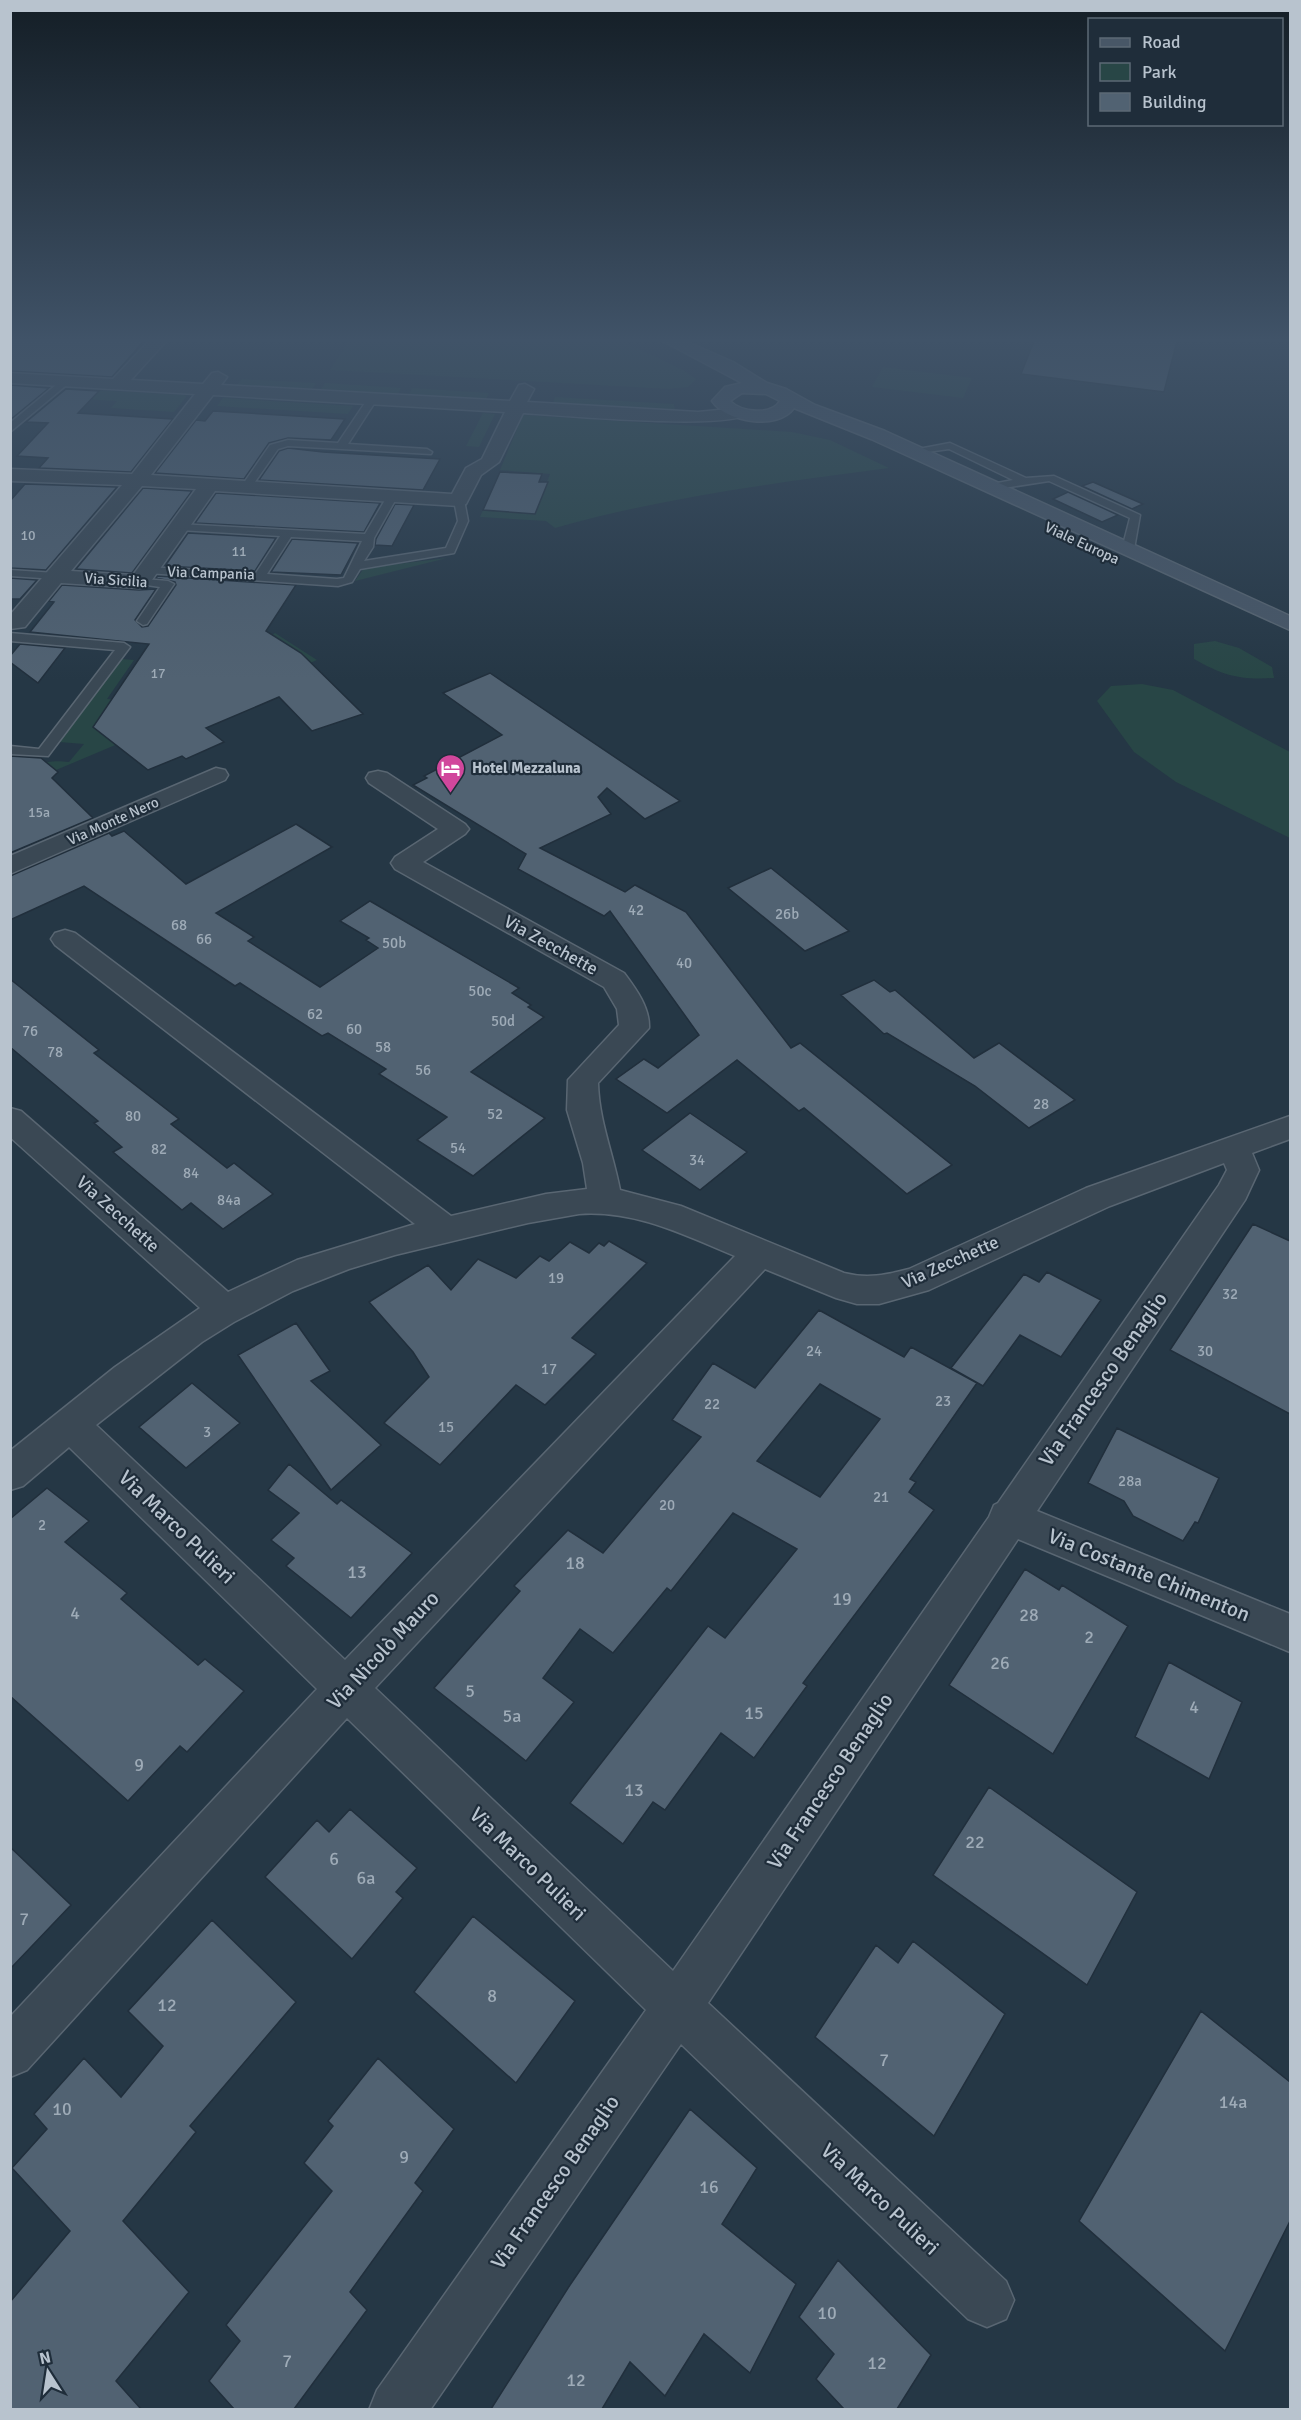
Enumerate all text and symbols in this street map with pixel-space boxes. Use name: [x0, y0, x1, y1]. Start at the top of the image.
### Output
legend: [1088, 18, 1283, 126]
text: Road: [1142, 31, 1181, 53]
text: Park: [1142, 61, 1177, 83]
text: Building: [1142, 91, 1206, 113]
street label: Viale Europa: [1042, 518, 1122, 568]
house number: 10: [20, 527, 36, 544]
house number: 11: [231, 543, 247, 560]
street label: Via Campania: [167, 562, 255, 584]
street label: Via Sicilia: [84, 569, 148, 591]
house number: 17: [150, 665, 166, 682]
hotel icon: Hotel Mezzaluna: [435, 752, 467, 794]
place label: Hotel Mezzaluna: [472, 759, 581, 777]
street label: Via Monte Nero: [64, 793, 162, 849]
house number: 15a: [28, 804, 50, 821]
house number: 42: [628, 901, 644, 919]
house number: 26b: [775, 905, 799, 923]
street label: Via Zecchette: [500, 910, 602, 980]
house number: 68: [171, 916, 187, 934]
house number: 66: [196, 930, 212, 948]
house number: 50b: [382, 934, 406, 952]
house number: 40: [676, 954, 692, 972]
house number: 50c: [468, 982, 492, 1000]
house number: 62: [307, 1005, 323, 1023]
house number: 50d: [491, 1012, 515, 1030]
house number: 60: [346, 1020, 362, 1038]
house number: 76: [22, 1022, 38, 1040]
house number: 58: [375, 1038, 391, 1056]
house number: 78: [47, 1043, 63, 1061]
house number: 56: [415, 1061, 431, 1079]
house number: 28: [1033, 1095, 1049, 1113]
house number: 52: [487, 1105, 503, 1123]
house number: 80: [125, 1107, 141, 1125]
house number: 54: [450, 1139, 466, 1157]
house number: 82: [151, 1140, 167, 1158]
house number: 34: [689, 1151, 705, 1169]
house number: 84: [183, 1164, 199, 1182]
street label: Via Zecchette: [72, 1171, 164, 1257]
house number: 84a: [217, 1191, 241, 1209]
street label: Via Zecchette: [898, 1231, 1002, 1293]
house number: 19: [548, 1269, 564, 1287]
house number: 32: [1222, 1285, 1238, 1303]
street label: Via Francesco Benaglio: [1033, 1287, 1173, 1471]
house number: 24: [806, 1342, 822, 1360]
house number: 30: [1197, 1342, 1213, 1360]
house number: 17: [541, 1360, 557, 1378]
house number: 23: [935, 1392, 951, 1410]
house number: 22: [704, 1395, 720, 1413]
house number: 15: [438, 1418, 454, 1436]
house number: 3: [203, 1423, 211, 1441]
street label: Via Marco Pulieri: [113, 1465, 241, 1589]
house number: 28a: [1118, 1472, 1142, 1490]
house number: 21: [873, 1488, 889, 1506]
house number: 20: [659, 1496, 675, 1514]
house number: 2: [38, 1516, 46, 1534]
street label: Via Costante Chimenton: [1044, 1523, 1254, 1627]
house number: 18: [565, 1552, 585, 1574]
house number: 13: [347, 1561, 367, 1583]
street label: Via Nicolò Mauro: [321, 1585, 445, 1715]
house number: 19: [832, 1588, 852, 1610]
house number: 4: [70, 1602, 80, 1624]
house number: 28: [1019, 1604, 1039, 1626]
house number: 2: [1084, 1626, 1094, 1648]
house number: 26: [990, 1652, 1010, 1674]
house number: 5: [465, 1680, 475, 1702]
street label: Via Francesco Benaglio: [761, 1688, 899, 1874]
house number: 4: [1189, 1696, 1199, 1718]
house number: 15: [744, 1702, 764, 1724]
house number: 5a: [503, 1705, 521, 1727]
house number: 9: [134, 1754, 144, 1776]
house number: 13: [624, 1779, 644, 1801]
street label: Via Marco Pulieri: [464, 1802, 592, 1926]
house number: 22: [965, 1831, 985, 1853]
house number: 6: [329, 1848, 339, 1870]
house number: 6a: [357, 1867, 375, 1889]
house number: 7: [19, 1908, 29, 1930]
house number: 8: [487, 1985, 497, 2007]
house number: 12: [157, 1994, 177, 2016]
house number: 7: [879, 2049, 889, 2071]
street label: Via Francesco Benaglio: [485, 2090, 625, 2274]
house number: 14a: [1219, 2091, 1247, 2113]
house number: 10: [52, 2098, 72, 2120]
street label: Via Marco Pulieri: [815, 2138, 945, 2260]
house number: 9: [399, 2146, 409, 2168]
house number: 16: [699, 2176, 719, 2198]
house number: 10: [817, 2302, 837, 2324]
north arrow: [18, 2342, 78, 2402]
text: N: [38, 2347, 53, 2369]
house number: 7: [282, 2350, 292, 2372]
house number: 12: [867, 2352, 887, 2374]
house number: 12: [566, 2369, 586, 2391]

